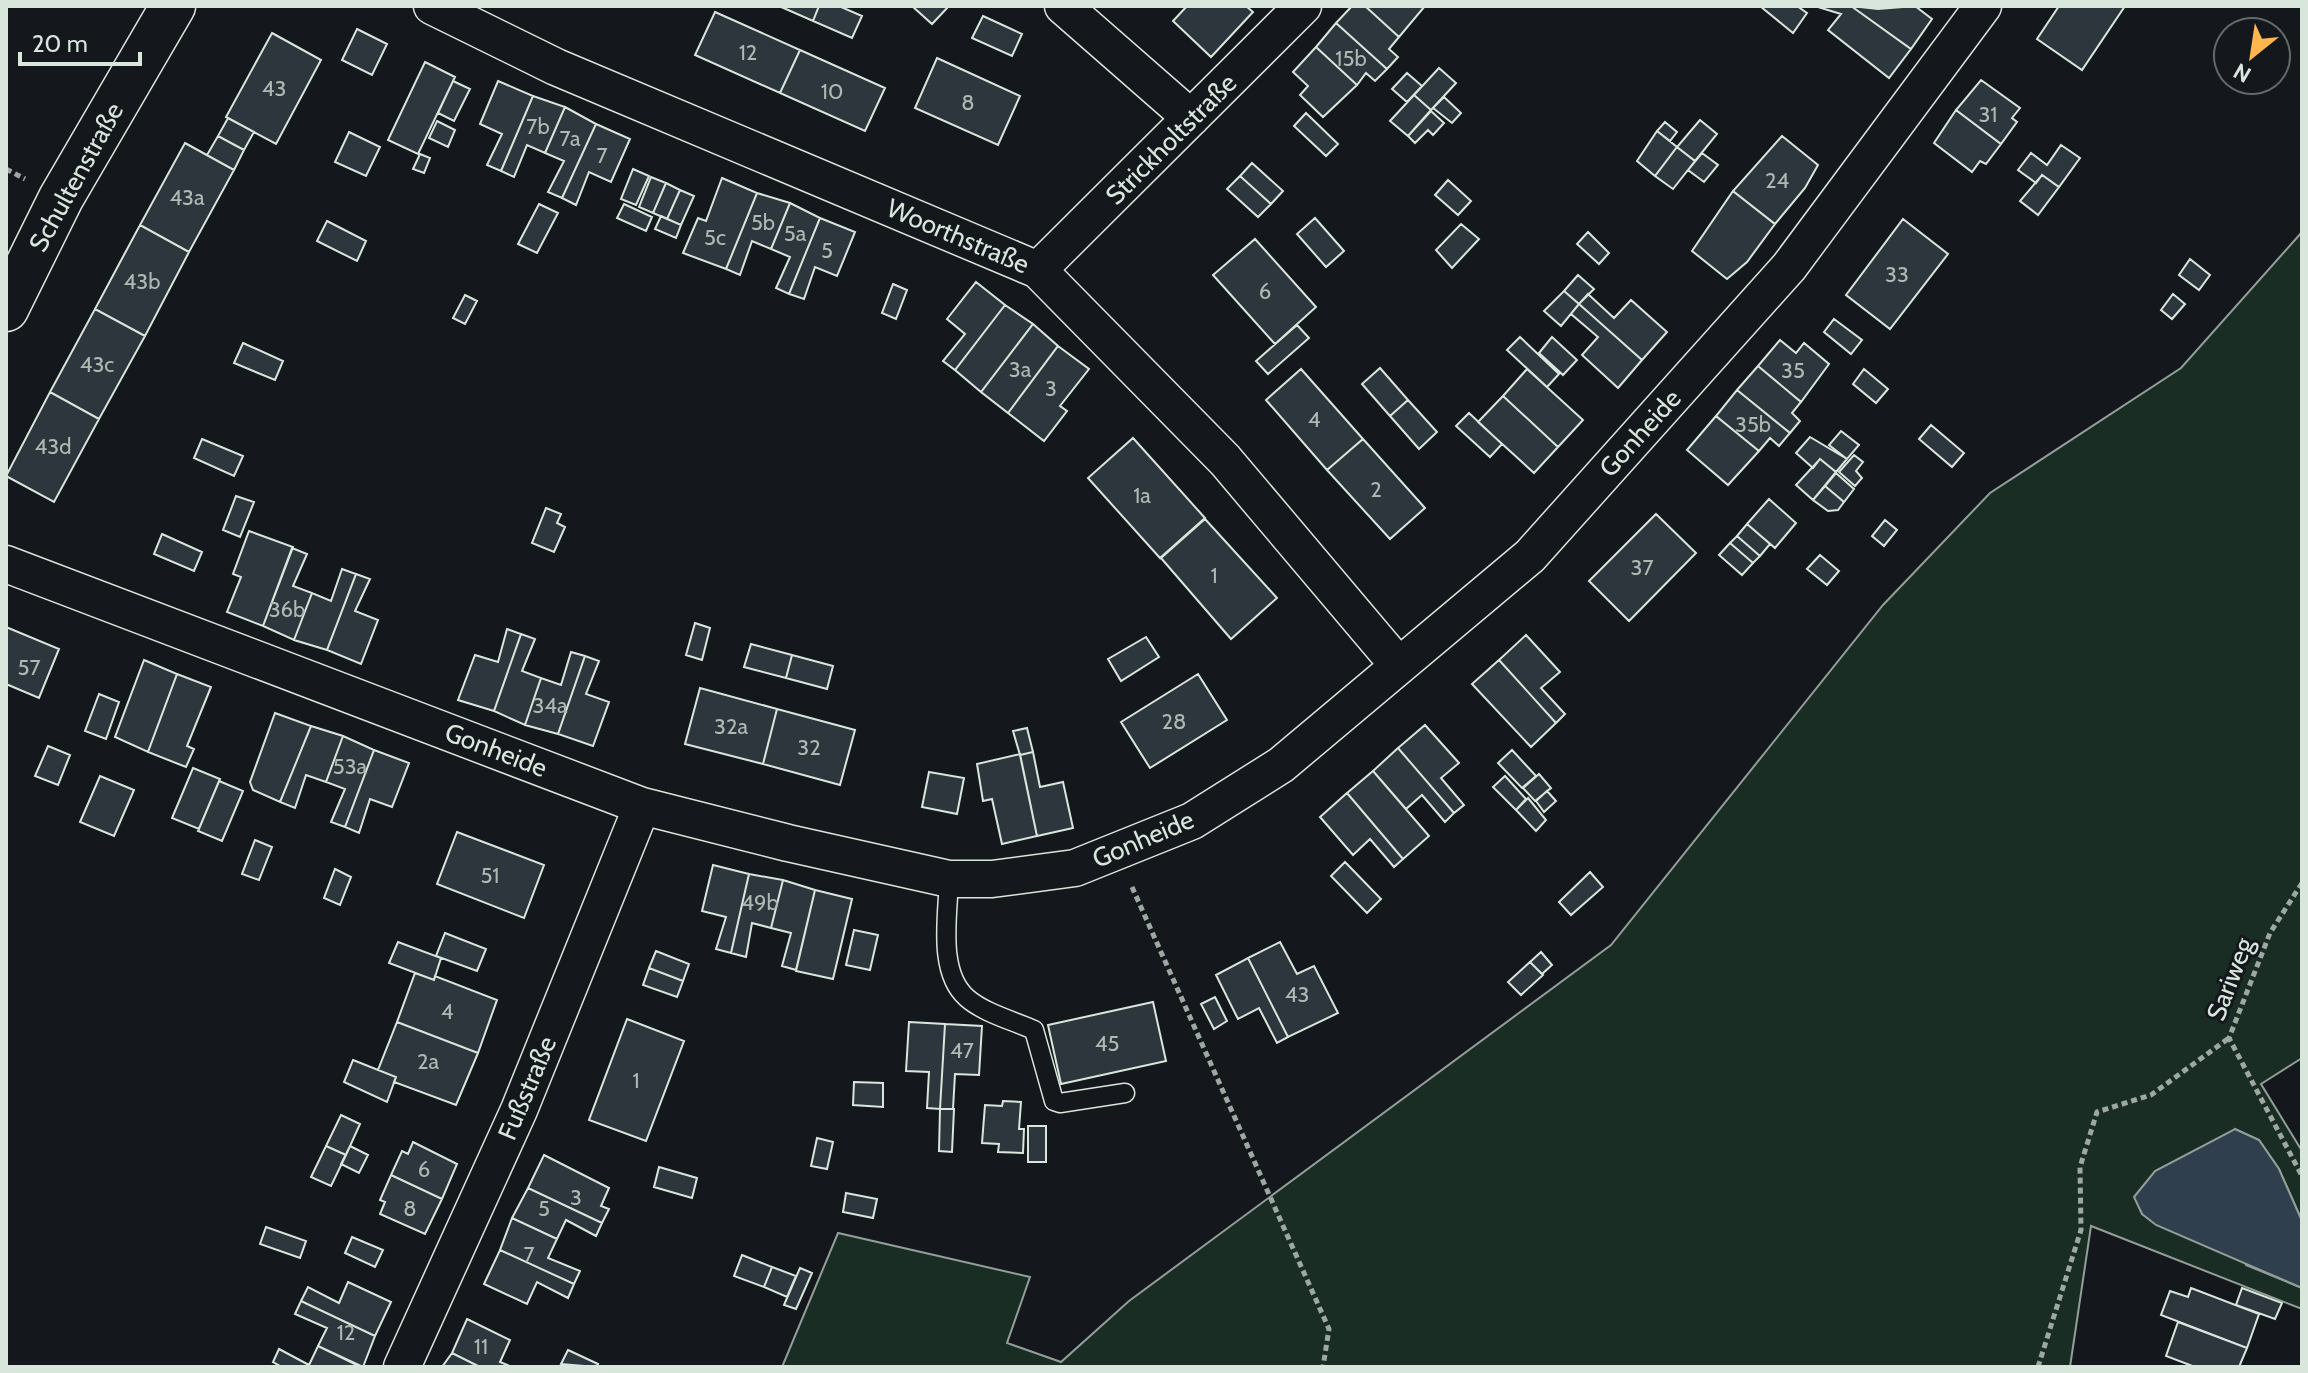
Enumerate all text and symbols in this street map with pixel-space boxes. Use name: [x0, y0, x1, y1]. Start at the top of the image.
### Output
scale bar: [20, 16, 140, 66]
north arrow: [2212, 16, 2292, 96]
text: 20 m: [32, 29, 88, 58]
house number: 12: [739, 39, 757, 66]
house number: 15b: [1335, 45, 1367, 72]
text: N: [2229, 57, 2256, 88]
street label: Strickholtstraße: [1099, 67, 1243, 211]
house number: 43: [262, 75, 286, 102]
house number: 10: [821, 78, 843, 105]
house number: 8: [961, 89, 975, 116]
street label: Schultenstraße: [22, 97, 130, 257]
house number: 31: [1978, 101, 1998, 128]
house number: 7b: [526, 113, 550, 140]
house number: 7a: [560, 125, 581, 152]
house number: 7: [596, 142, 608, 169]
house number: 24: [1765, 167, 1789, 194]
house number: 43a: [169, 184, 205, 211]
street label: Woorthstraße: [882, 192, 1034, 280]
house number: 5b: [751, 209, 775, 236]
house number: 5a: [784, 220, 807, 247]
house number: 5c: [704, 224, 726, 251]
house number: 5: [821, 237, 833, 264]
house number: 33: [1885, 261, 1909, 288]
house number: 43b: [124, 268, 160, 295]
house number: 6: [1259, 278, 1271, 305]
house number: 43c: [80, 351, 114, 378]
house number: 3a: [1009, 356, 1032, 383]
house number: 35: [1781, 357, 1805, 384]
house number: 3: [1045, 375, 1057, 402]
street label: Gonheide: [1592, 383, 1688, 483]
house number: 4: [1308, 406, 1321, 433]
house number: 35b: [1735, 411, 1771, 438]
house number: 43d: [35, 433, 71, 460]
house number: 2: [1370, 476, 1382, 503]
house number: 1a: [1133, 482, 1151, 509]
house number: 37: [1631, 554, 1653, 581]
house number: 1: [1210, 562, 1218, 589]
house number: 36b: [269, 596, 305, 623]
house number: 57: [18, 654, 40, 681]
house number: 34a: [532, 692, 568, 719]
house number: 28: [1162, 708, 1186, 735]
house number: 32a: [714, 713, 748, 740]
street label: Gonheide: [440, 716, 552, 784]
house number: 32: [797, 734, 821, 761]
house number: 53a: [333, 753, 368, 780]
street label: Gonheide: [1088, 803, 1198, 875]
house number: 51: [480, 862, 500, 889]
house number: 49b: [741, 889, 779, 916]
street label: Sariweg: [2200, 932, 2261, 1025]
house number: 43: [1285, 981, 1309, 1008]
house number: 4: [441, 998, 454, 1025]
house number: 45: [1095, 1030, 1119, 1057]
street label: Fußstraße: [491, 1031, 563, 1145]
house number: 47: [950, 1037, 974, 1064]
house number: 2a: [417, 1048, 439, 1075]
house number: 1: [632, 1067, 640, 1094]
house number: 6: [418, 1156, 430, 1183]
house number: 3: [570, 1184, 582, 1211]
house number: 8: [403, 1195, 417, 1222]
house number: 5: [538, 1195, 550, 1222]
house number: 7: [523, 1241, 535, 1268]
house number: 12: [337, 1319, 355, 1346]
house number: 11: [474, 1333, 488, 1360]

